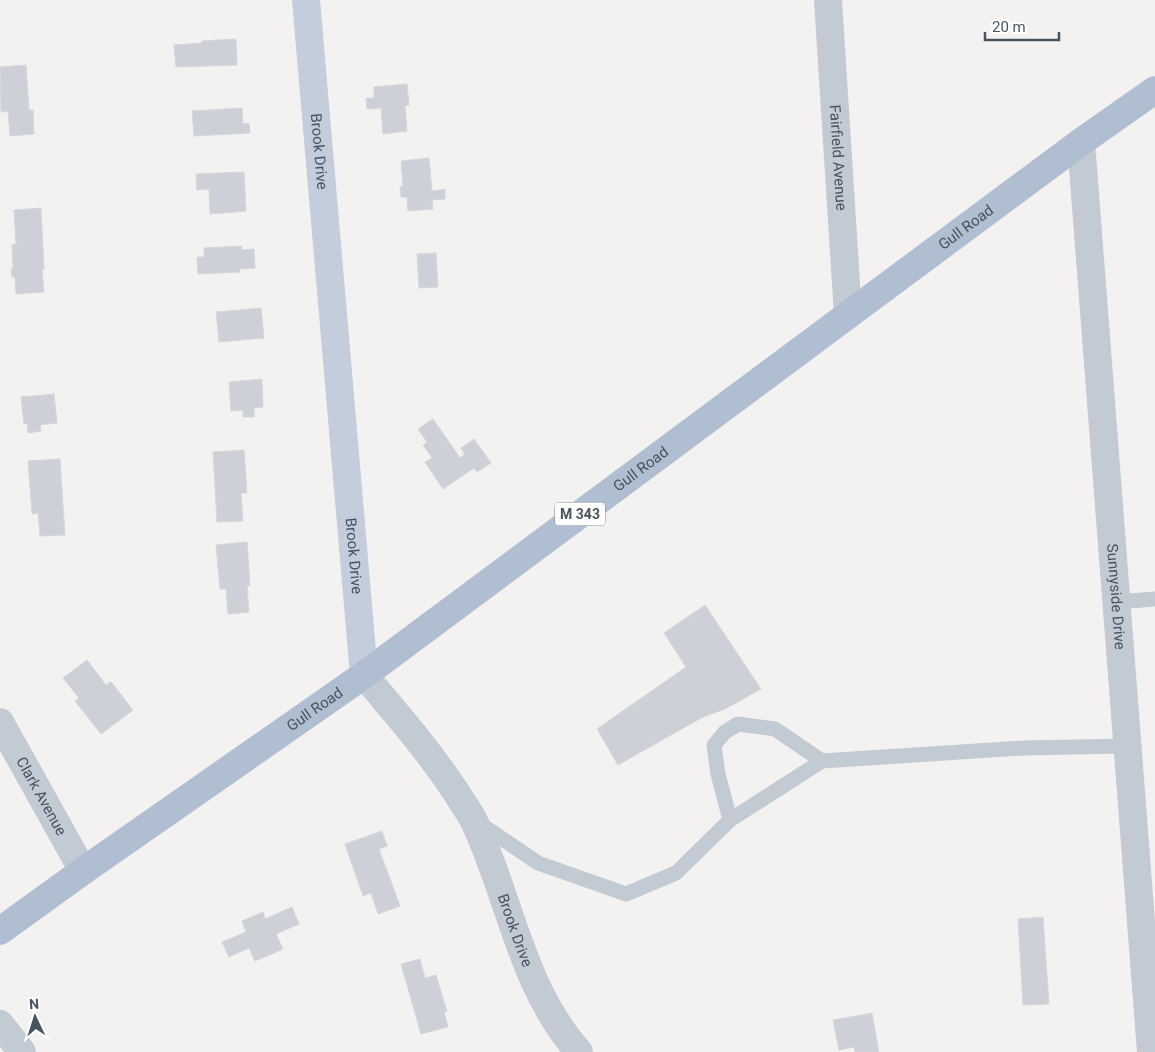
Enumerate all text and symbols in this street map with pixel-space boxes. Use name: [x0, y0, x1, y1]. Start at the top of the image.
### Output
scale bar: [985, 10, 1059, 42]
text: 20 m: [992, 18, 1026, 36]
street label: Fairfield Avenue: [826, 104, 850, 211]
street label: Brook Drive: [307, 113, 331, 190]
street label: Gull Road: [935, 201, 997, 254]
street label: Gull Road: [610, 443, 672, 495]
road number: M 343: [555, 502, 605, 526]
street label: Brook Drive: [342, 517, 366, 595]
street label: Sunnyside Drive: [1103, 543, 1129, 650]
street label: Gull Road: [283, 684, 346, 735]
street label: Clark Avenue: [12, 754, 70, 839]
street label: Brook Drive: [494, 891, 536, 970]
north arrow: [10, 992, 60, 1042]
text: N: [29, 996, 40, 1012]

